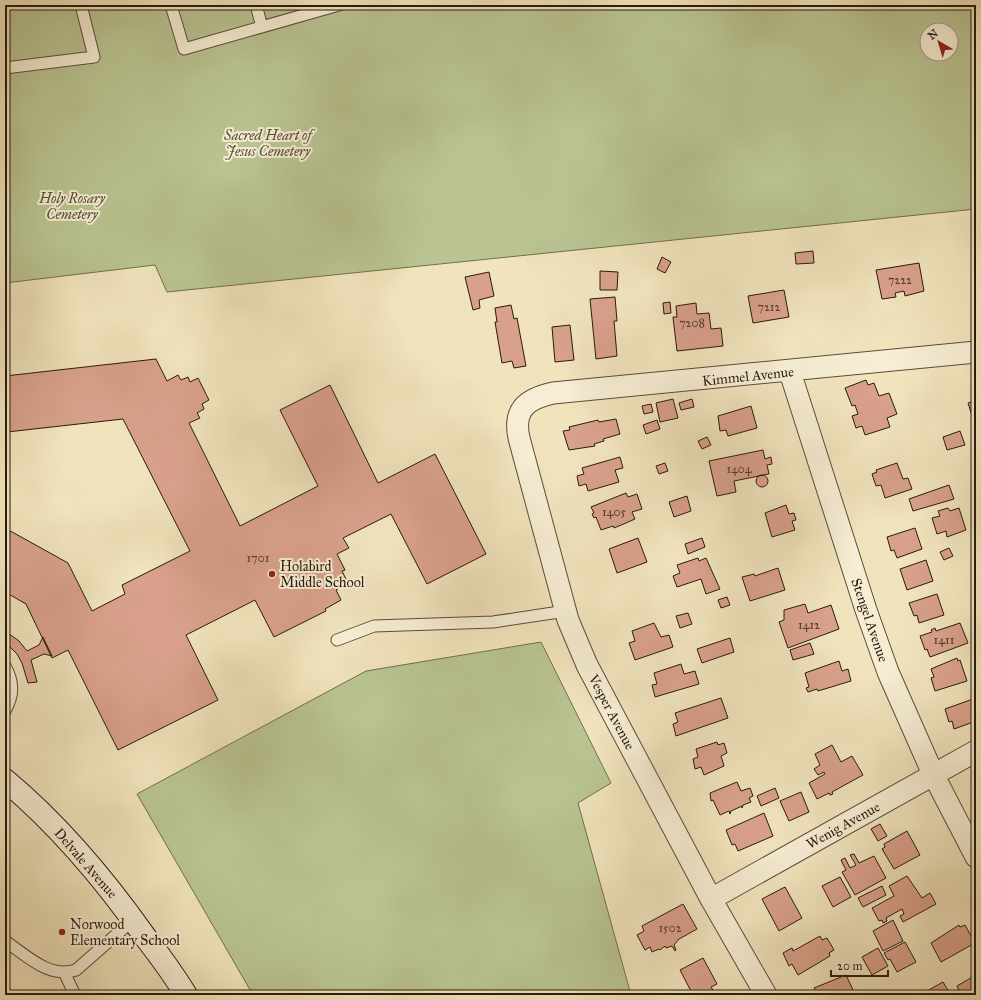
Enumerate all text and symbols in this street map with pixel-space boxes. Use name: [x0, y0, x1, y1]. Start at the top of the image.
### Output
north arrow: [919, 22, 959, 62]
text: N: [925, 26, 941, 43]
park label: Sacred Heart of Jesus Cemetery: [223, 127, 316, 160]
park label: Holy Rosary Cemetery: [38, 190, 106, 223]
house number: 7222: [888, 273, 912, 287]
house number: 7212: [758, 300, 781, 314]
house number: 7208: [679, 316, 705, 330]
street label: Kimmel Avenue: [701, 363, 795, 390]
house number: 1404: [726, 462, 752, 476]
house number: 1405: [602, 505, 626, 519]
house number: 1701: [247, 551, 270, 565]
place label: Holabird Middle School: [280, 558, 365, 591]
marker: Holabird Middle School: [267, 569, 277, 579]
street label: Stengel Avenue: [847, 576, 892, 665]
house number: 1412: [798, 618, 820, 632]
house number: 1411: [934, 633, 955, 647]
street label: Vesper Avenue: [584, 671, 639, 753]
street label: Wenig Avenue: [803, 798, 883, 853]
street label: Delvale Avenue: [50, 825, 121, 902]
place label: Norwood Elementary School: [70, 916, 180, 949]
house number: 1502: [658, 921, 682, 935]
marker: Norwood Elementary School: [57, 927, 67, 937]
scale bar: [831, 952, 888, 978]
text: 20 m: [837, 959, 863, 973]

